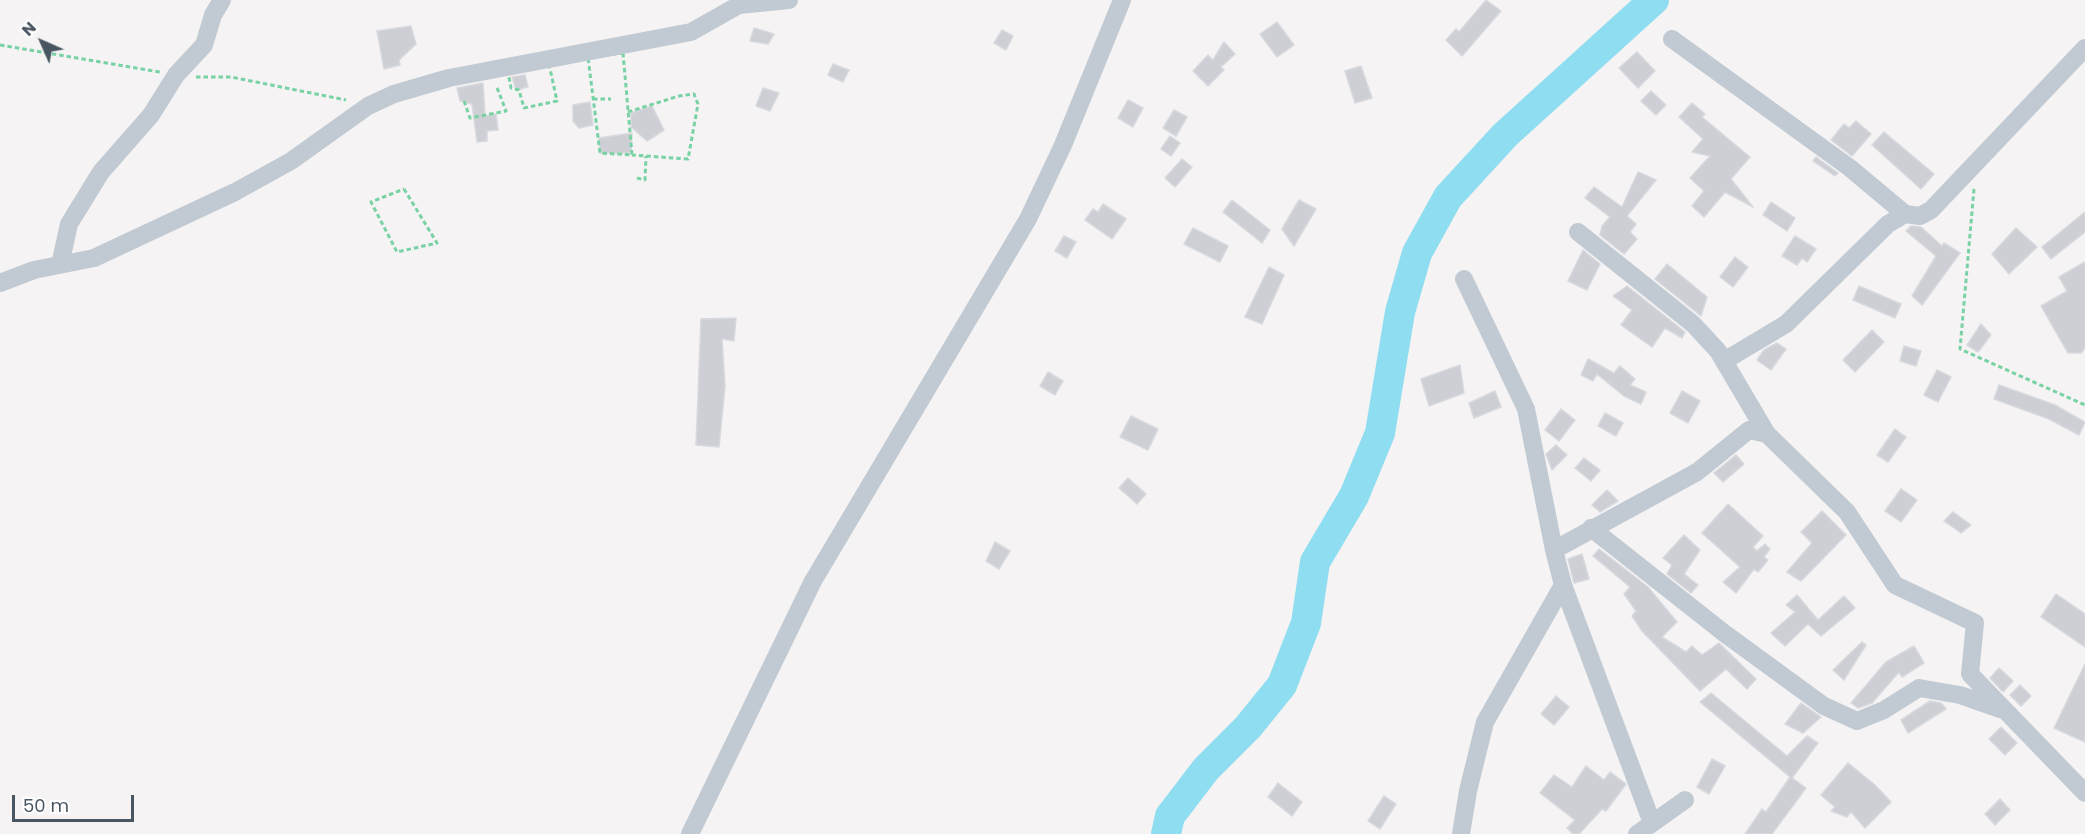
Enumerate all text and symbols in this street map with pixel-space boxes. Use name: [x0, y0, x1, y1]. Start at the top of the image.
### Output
north arrow: [12, 12, 72, 72]
text: N: [17, 17, 41, 41]
scale bar: [15, 783, 136, 821]
text: 50 m: [23, 793, 69, 818]

